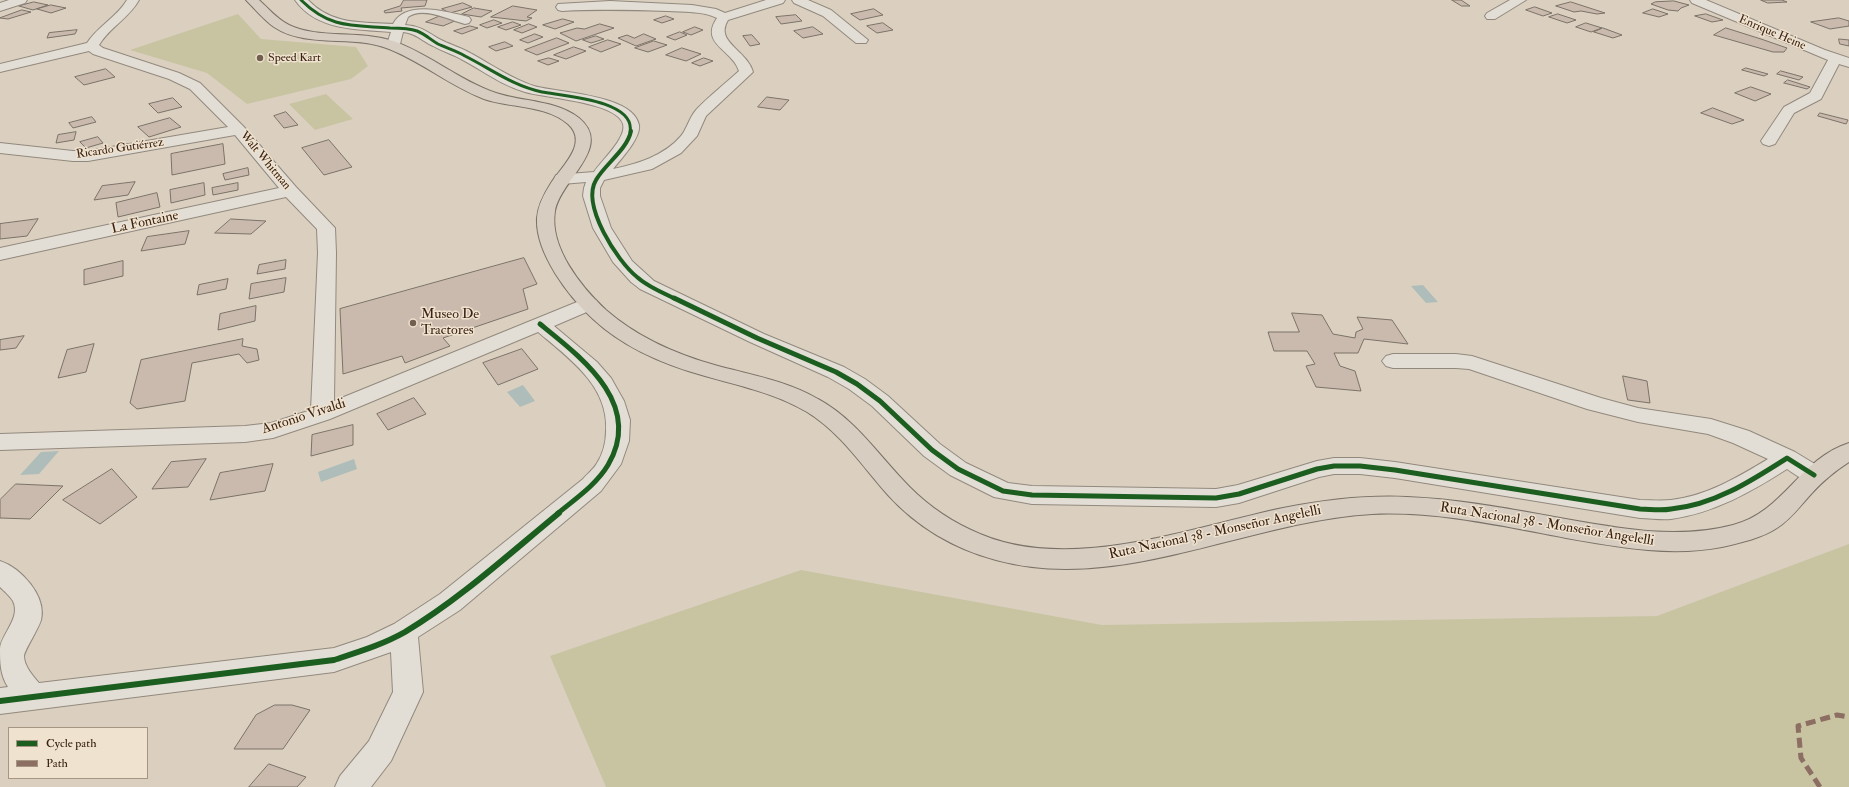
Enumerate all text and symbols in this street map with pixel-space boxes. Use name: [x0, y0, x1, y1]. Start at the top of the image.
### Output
street label: Enrique Heine: [1736, 12, 1808, 54]
place label: Speed Kart: [268, 51, 321, 65]
marker: Speed Kart: [255, 53, 265, 63]
street label: Walt Whitman: [236, 129, 294, 193]
street label: Ricardo Gutiérrez: [75, 136, 165, 162]
street label: La Fontaine: [110, 208, 180, 238]
place label: Museo De Tractores: [421, 307, 479, 340]
marker: Museo De Tractores: [408, 318, 418, 328]
street label: Antonio Vivaldi: [260, 396, 348, 438]
street label: Ruta Nacional 38 - Monseñor Angelelli: [1439, 500, 1655, 550]
street label: Ruta Nacional 38 - Monseñor Angelelli: [1107, 502, 1323, 564]
legend: [8, 727, 148, 779]
text: Cycle path: [46, 736, 96, 751]
text: Path: [46, 756, 68, 771]

